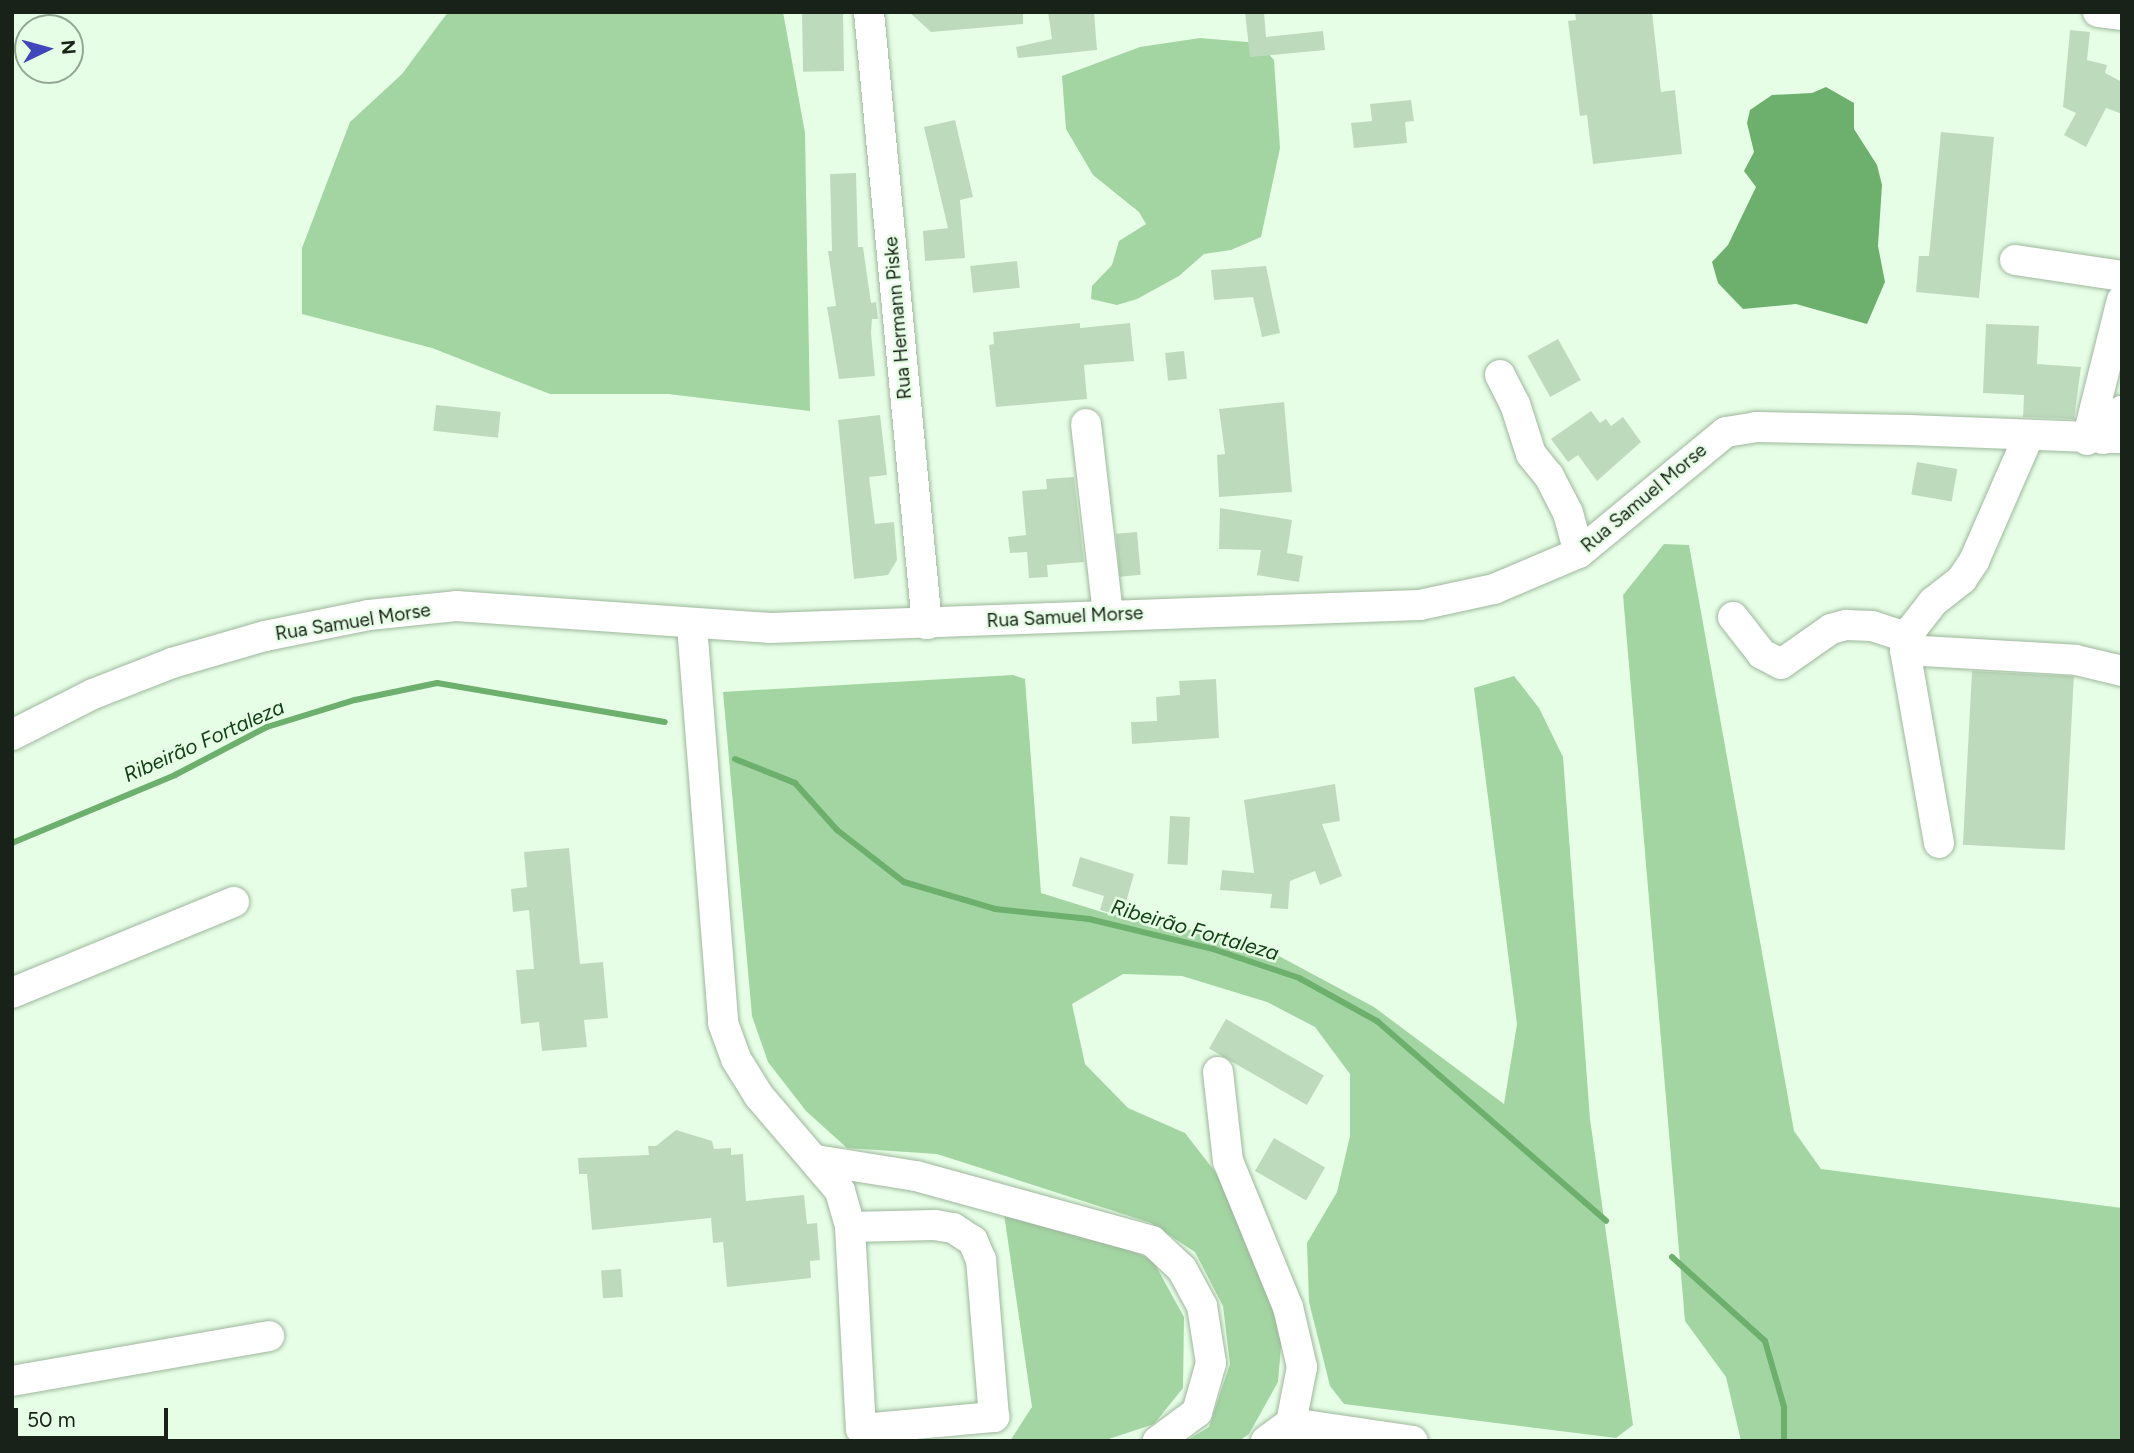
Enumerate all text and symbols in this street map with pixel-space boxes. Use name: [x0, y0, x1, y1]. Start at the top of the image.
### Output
north arrow: [14, 14, 84, 84]
text: N: [56, 39, 81, 56]
street label: Rua Hermann Piske: [880, 236, 916, 400]
street label: Rua Samuel Morse: [1577, 439, 1711, 557]
street label: Rua Samuel Morse: [274, 598, 432, 646]
street label: Rua Samuel Morse: [986, 602, 1144, 632]
water label: Ribeirão Fortaleza: [120, 694, 288, 788]
water label: Ribeirão Fortaleza: [1108, 894, 1282, 966]
scale bar: [18, 1394, 172, 1438]
text: 50 m: [27, 1407, 76, 1432]

